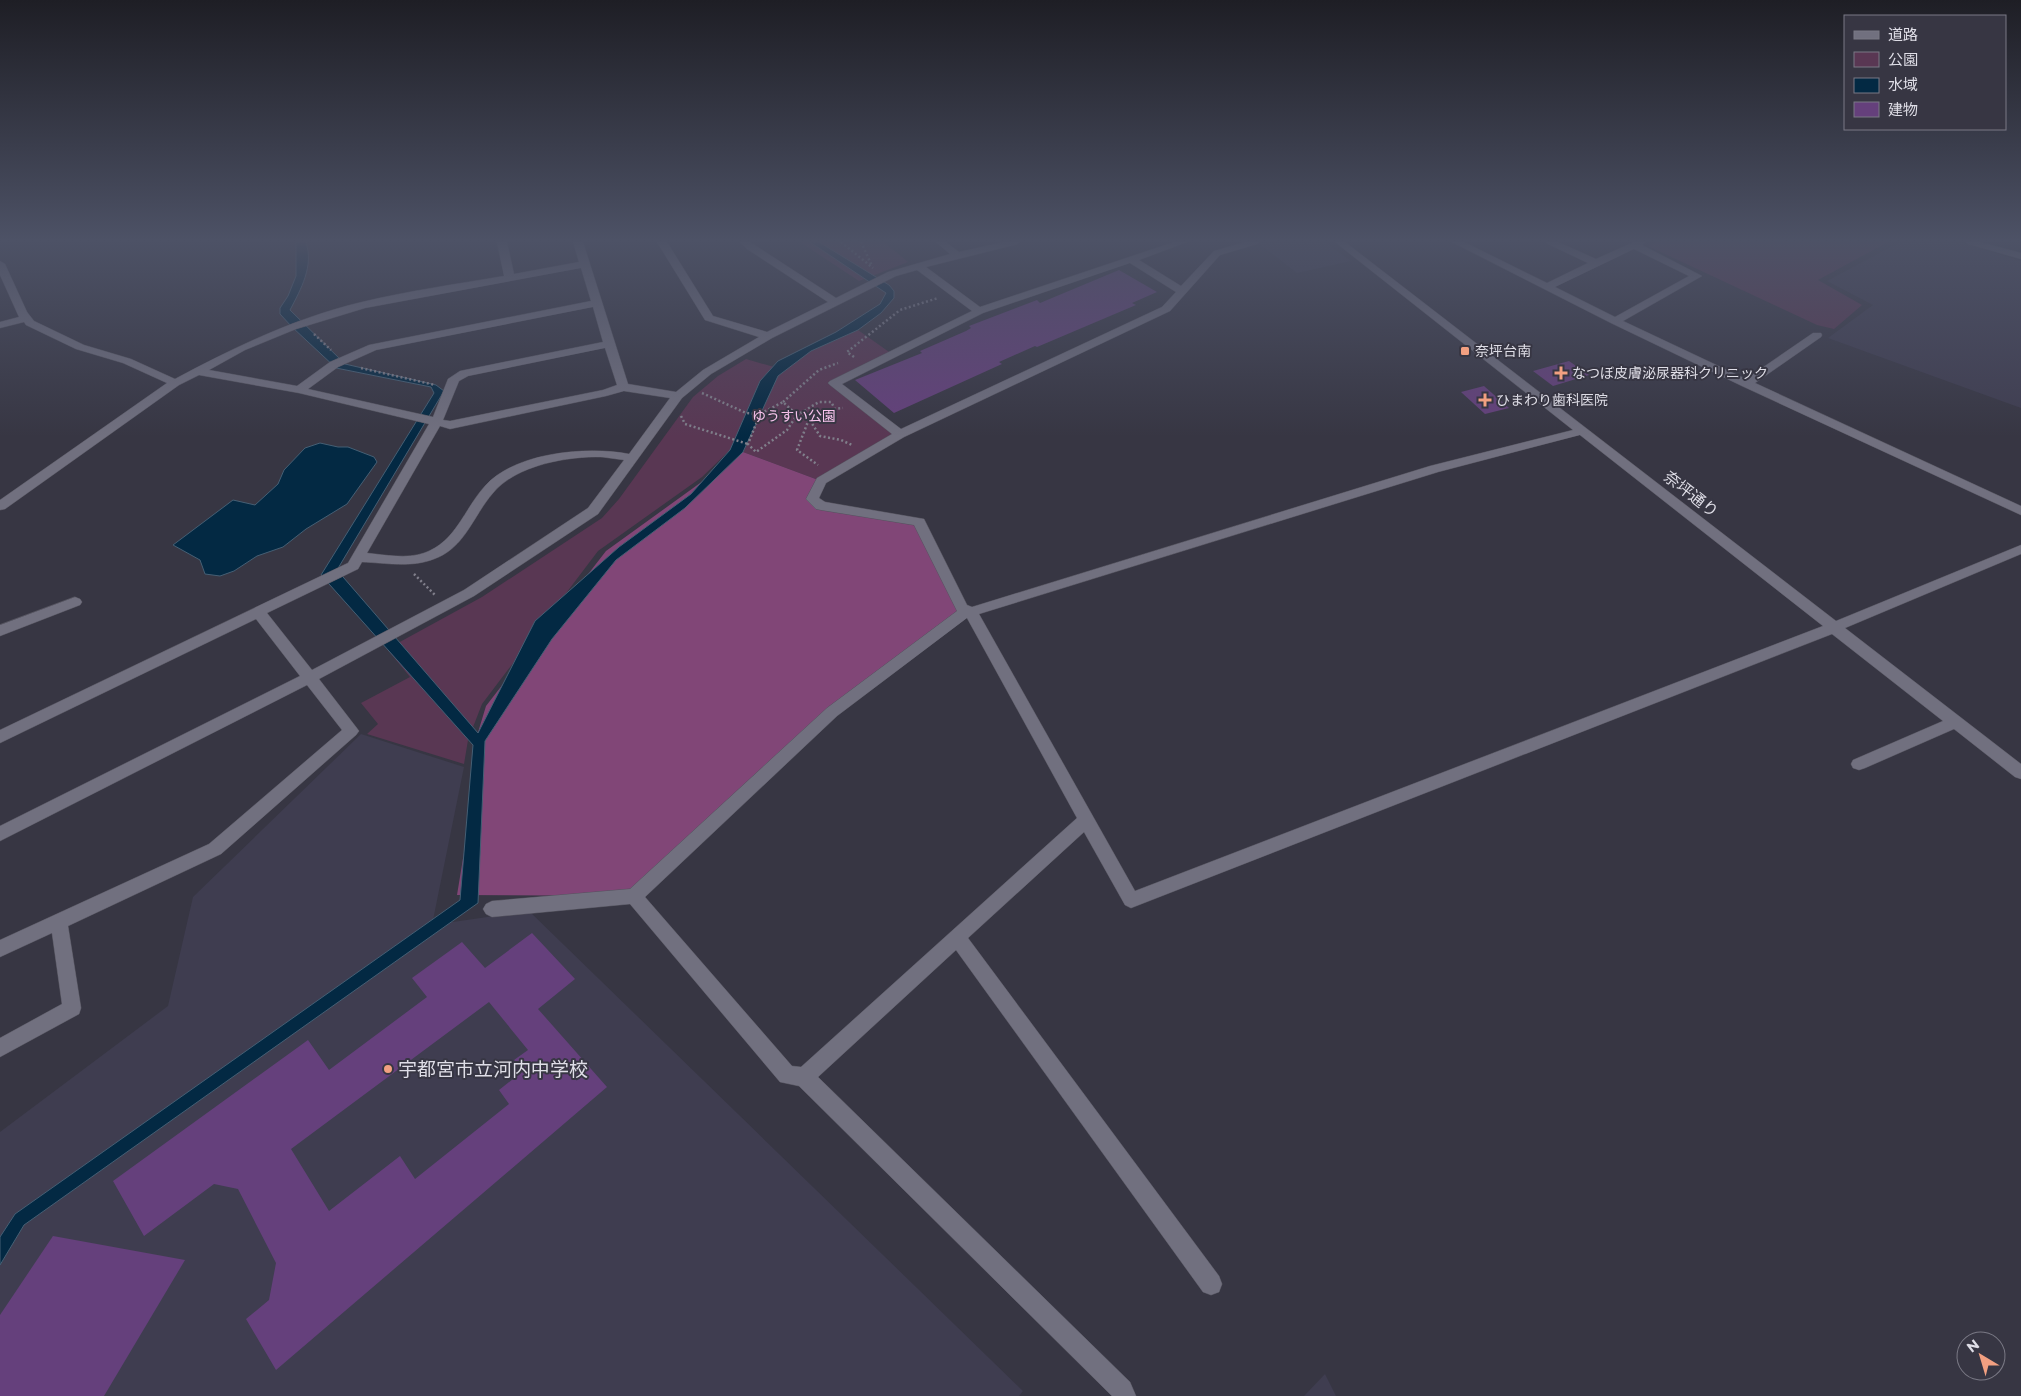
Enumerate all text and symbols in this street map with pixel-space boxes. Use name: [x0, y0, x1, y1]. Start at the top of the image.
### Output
legend: [1844, 15, 2006, 130]
text: 道路: [1888, 25, 1918, 44]
text: 公園: [1888, 50, 1918, 69]
text: 水域: [1888, 75, 1918, 94]
text: 建物: [1888, 100, 1918, 119]
place label: 奈坪台南: [1475, 342, 1531, 360]
marker: 奈坪台南: [1459, 345, 1471, 357]
place label: なつぼ皮膚泌尿器科クリニック: [1572, 364, 1768, 382]
marker: なつぼ皮膚泌尿器科クリニック: [1554, 366, 1568, 380]
place label: ひまわり歯科医院: [1496, 391, 1608, 409]
marker: ひまわり歯科医院: [1478, 393, 1492, 407]
park label: ゆうすい公園: [752, 407, 836, 425]
street label: 奈坪通り: [1660, 467, 1722, 521]
place label: 宇都宮市立河内中学校: [398, 1058, 588, 1081]
marker: 宇都宮市立河内中学校: [382, 1063, 394, 1075]
north arrow: [1956, 1331, 2006, 1381]
text: N: [1963, 1335, 1983, 1356]

